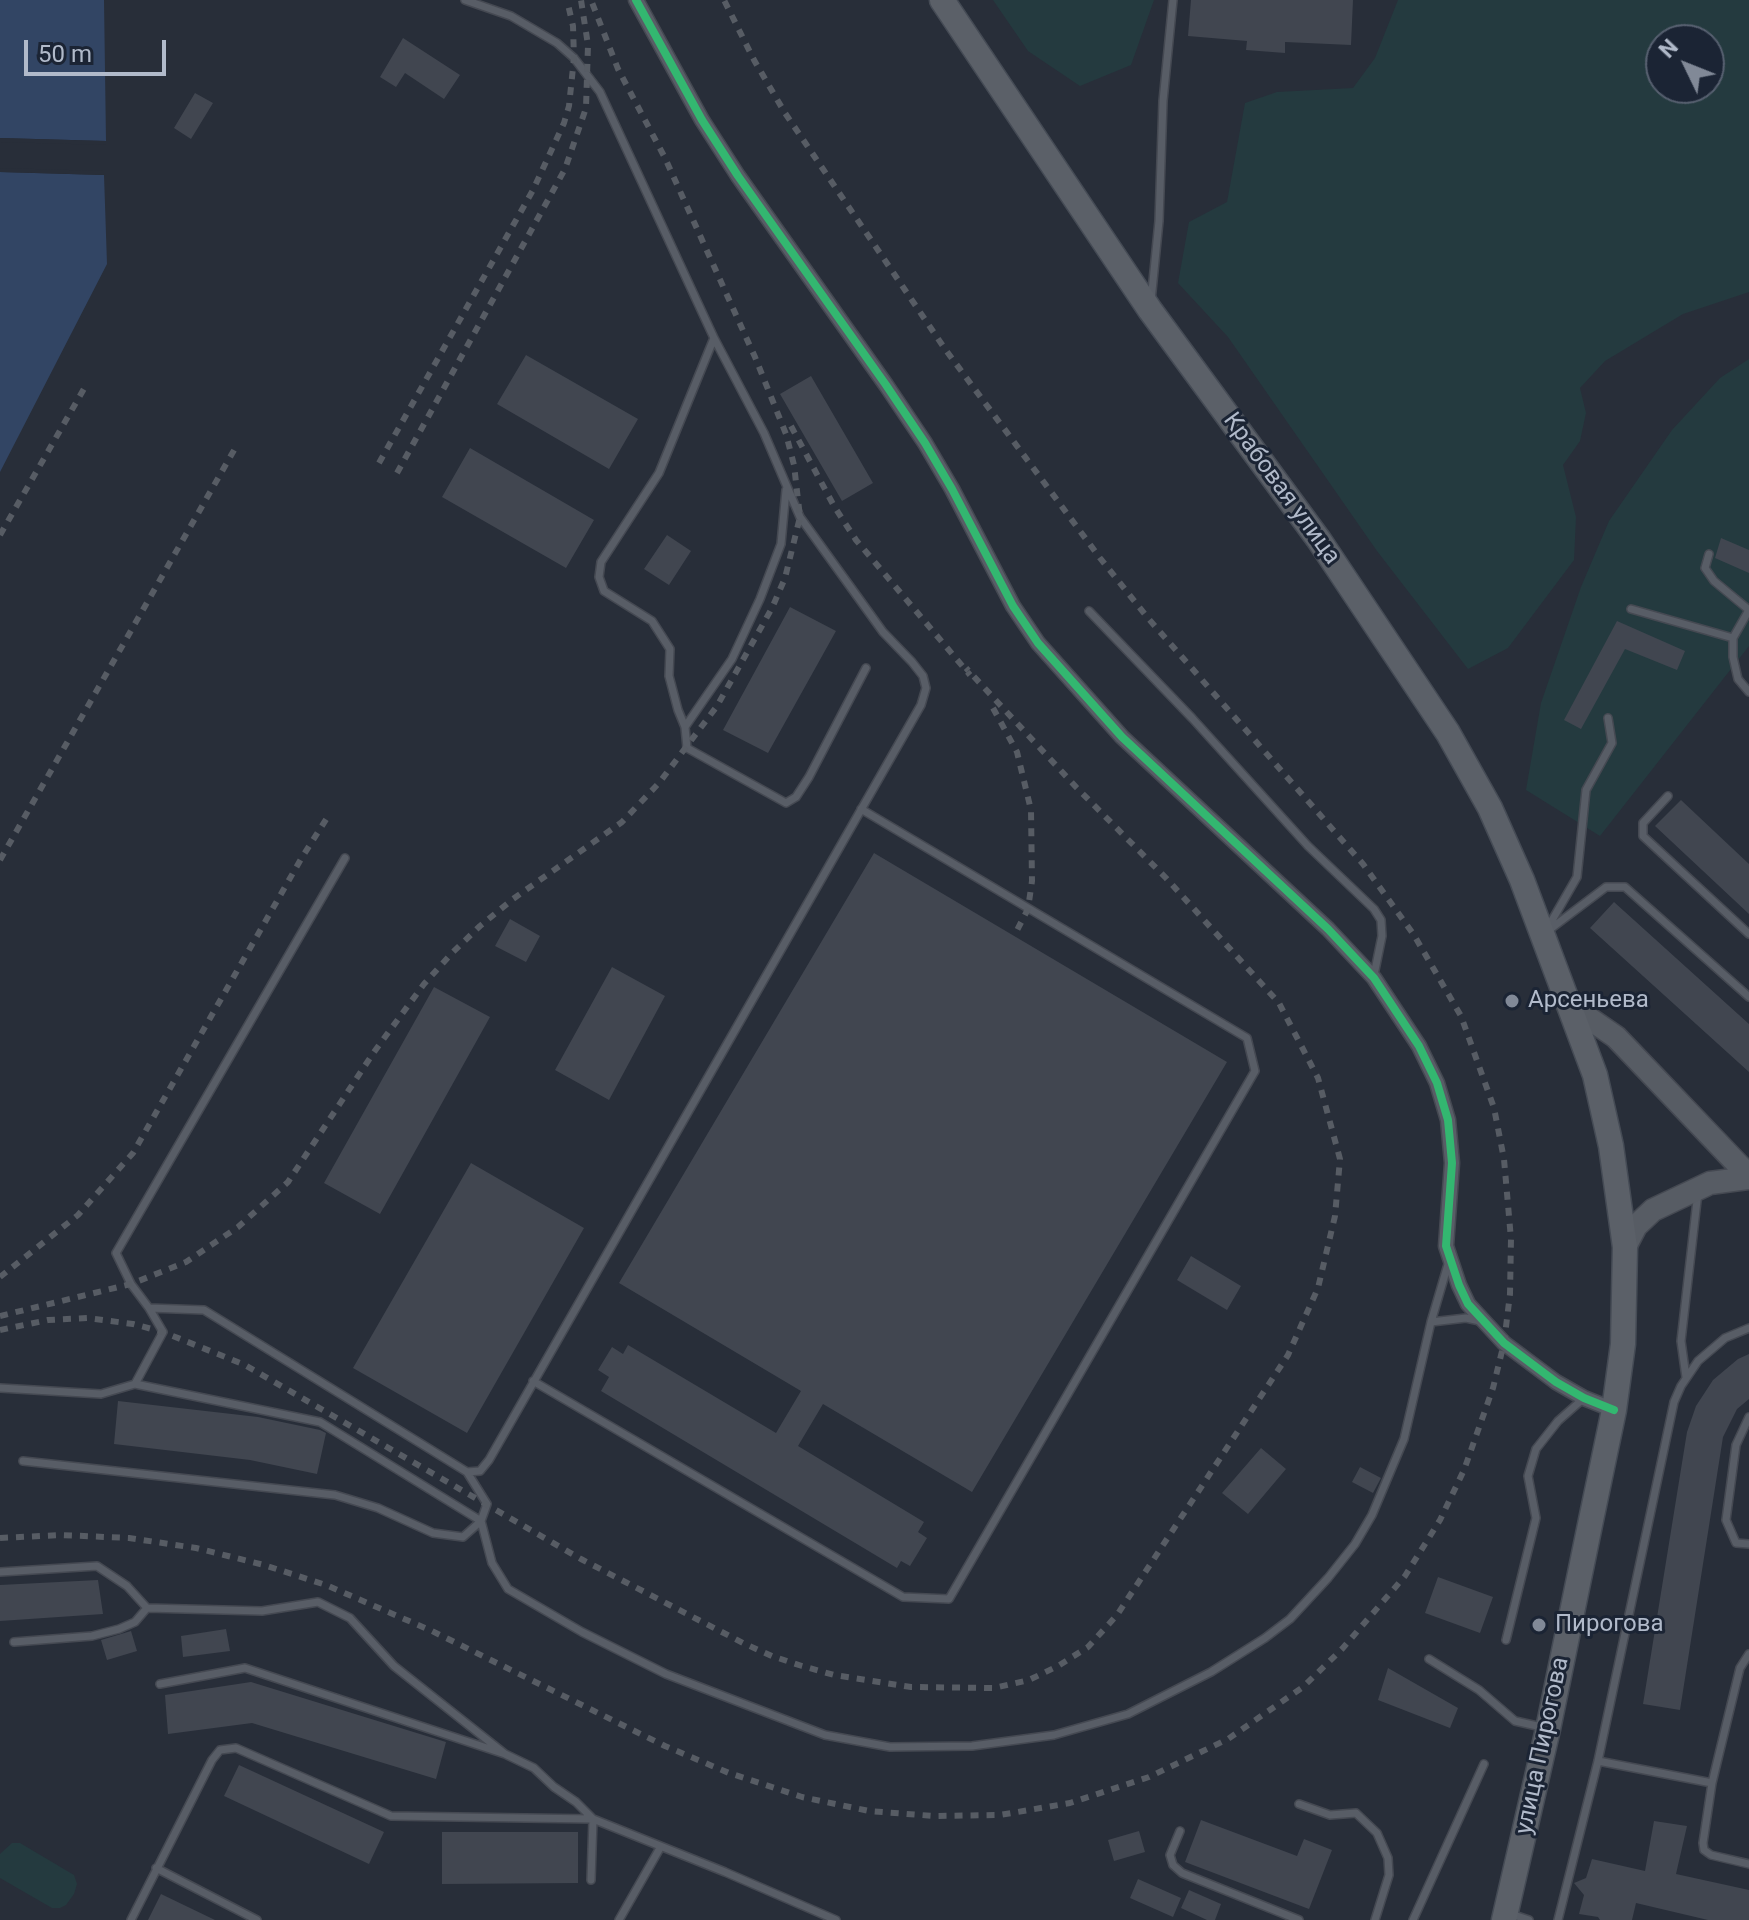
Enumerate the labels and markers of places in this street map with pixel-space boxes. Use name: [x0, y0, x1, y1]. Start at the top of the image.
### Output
place label: Арсеньева: [1528, 987, 1649, 1015]
marker: Арсеньева: [1503, 992, 1521, 1010]
place label: Пирогова: [1555, 1611, 1663, 1639]
marker: Пирогова: [1530, 1616, 1548, 1634]

